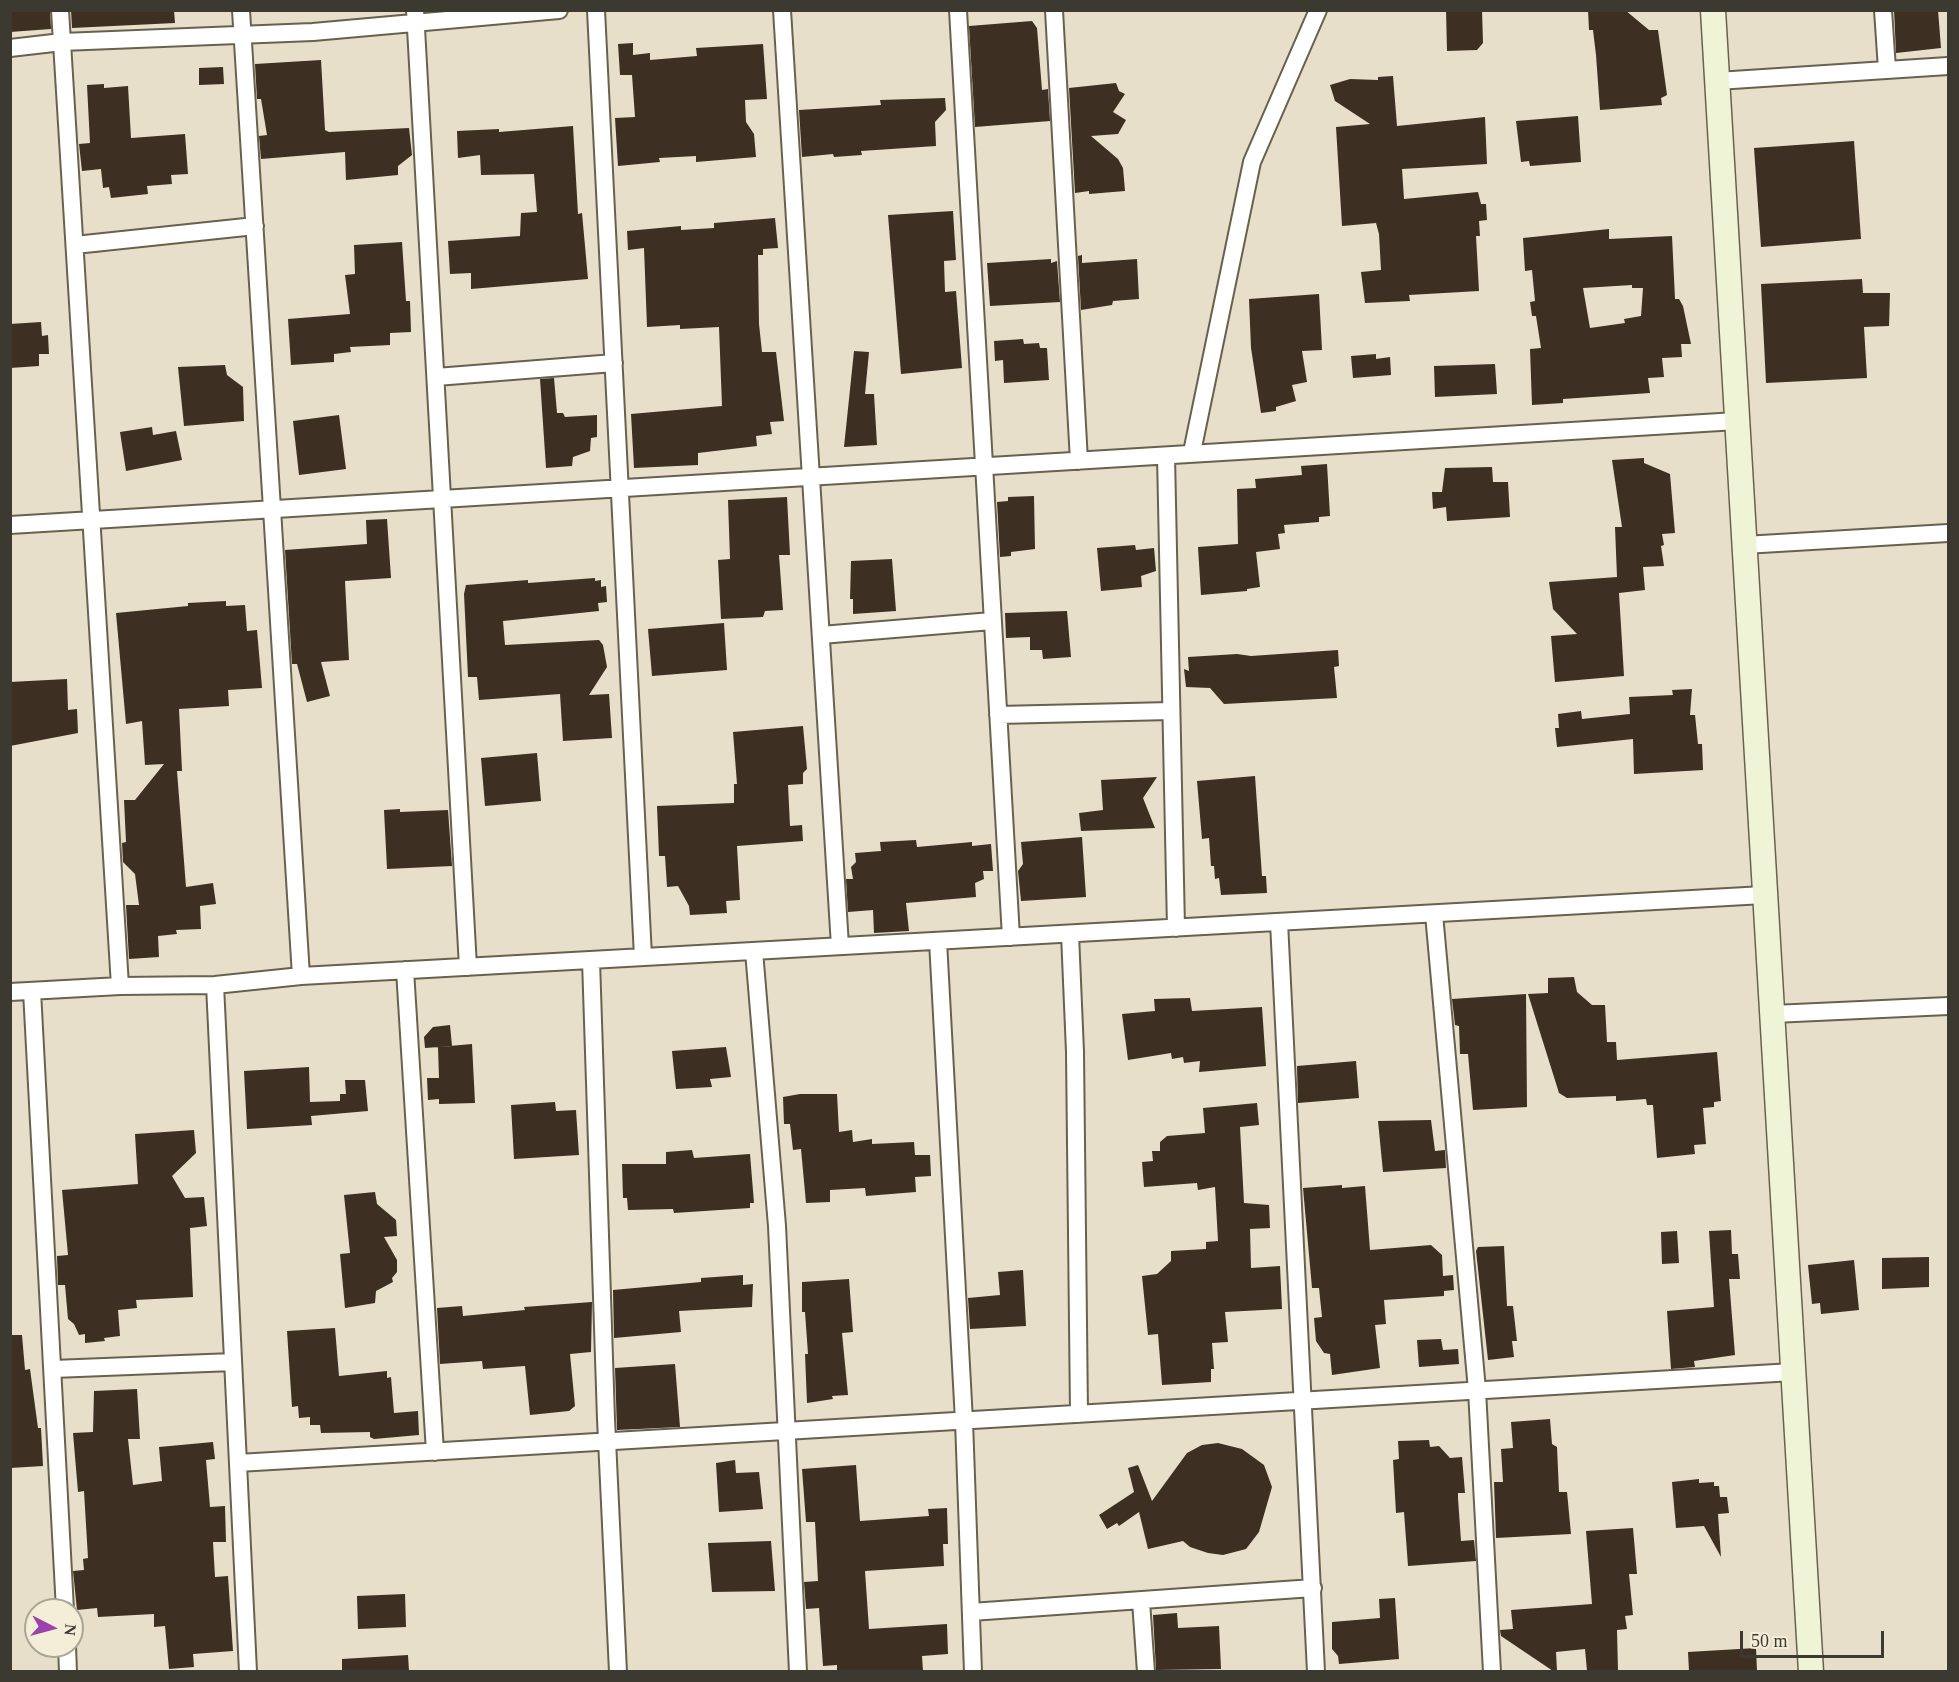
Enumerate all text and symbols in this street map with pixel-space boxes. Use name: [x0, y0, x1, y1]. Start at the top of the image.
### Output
north arrow: [24, 1598, 84, 1658]
scale bar: [1743, 1619, 1887, 1657]
text: N: [61, 1623, 79, 1636]
text: 50 m: [1751, 1631, 1788, 1651]

